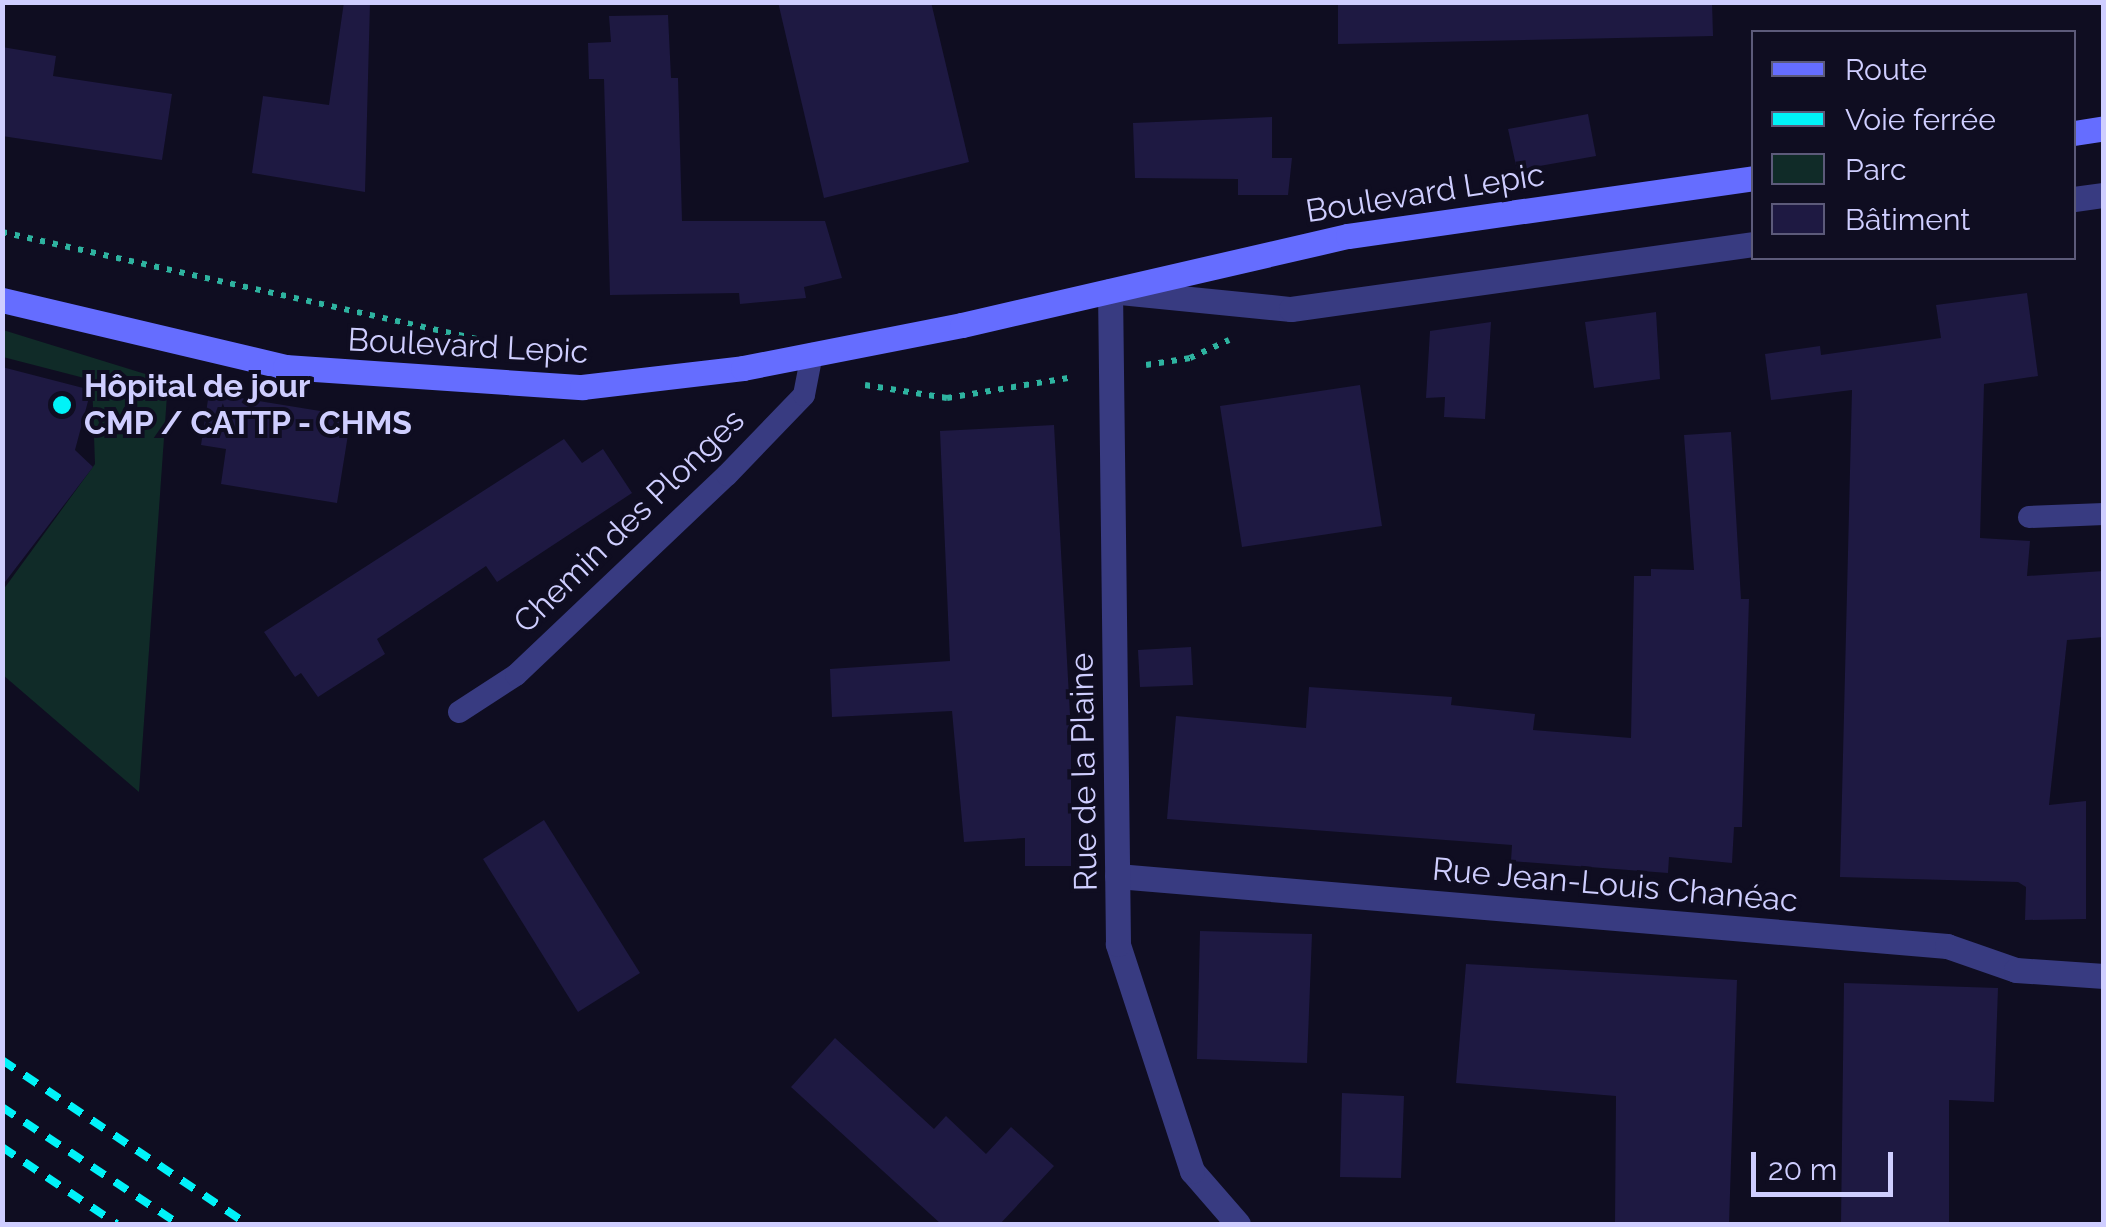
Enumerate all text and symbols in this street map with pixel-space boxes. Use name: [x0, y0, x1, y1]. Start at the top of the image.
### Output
legend: [1751, 30, 2076, 260]
text: Route: [1845, 52, 1927, 87]
text: Voie ferrée: [1845, 102, 1996, 137]
text: Parc: [1845, 152, 1906, 187]
street label: Boulevard Lepic: [1303, 155, 1547, 231]
text: Bâtiment: [1845, 202, 1970, 237]
street label: Boulevard Lepic: [347, 321, 589, 371]
place label: Hôpital de jour CMP / CATTP - CHMS: [84, 368, 414, 443]
marker: Hôpital de jour CMP / CATTP - CHMS: [49, 392, 75, 418]
street label: Chemin des Plonges: [506, 401, 752, 641]
street label: Rue de la Plaine: [1063, 653, 1105, 891]
street label: Rue Jean-Louis Chanéac: [1430, 850, 1800, 920]
scale bar: [1756, 1132, 1898, 1194]
text: 20 m: [1768, 1152, 1837, 1187]

